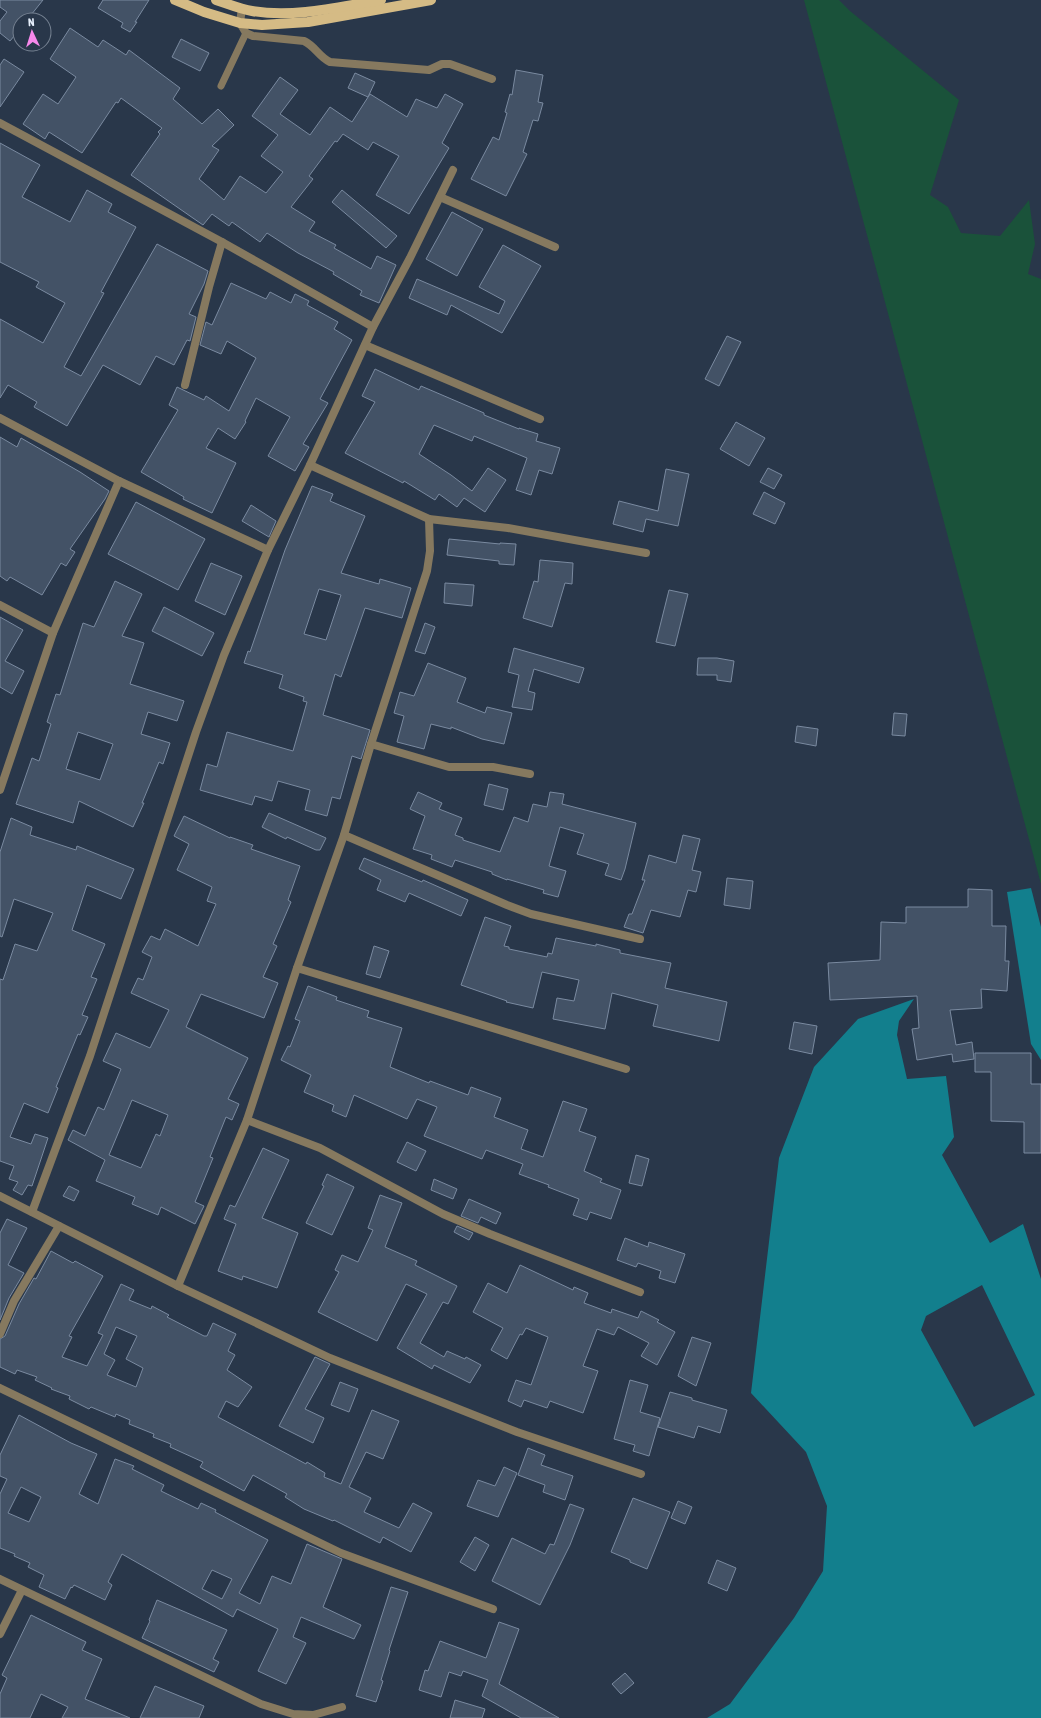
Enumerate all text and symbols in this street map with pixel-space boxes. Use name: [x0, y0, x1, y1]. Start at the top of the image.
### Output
north arrow: [12, 12, 52, 52]
text: N: [28, 16, 35, 28]

